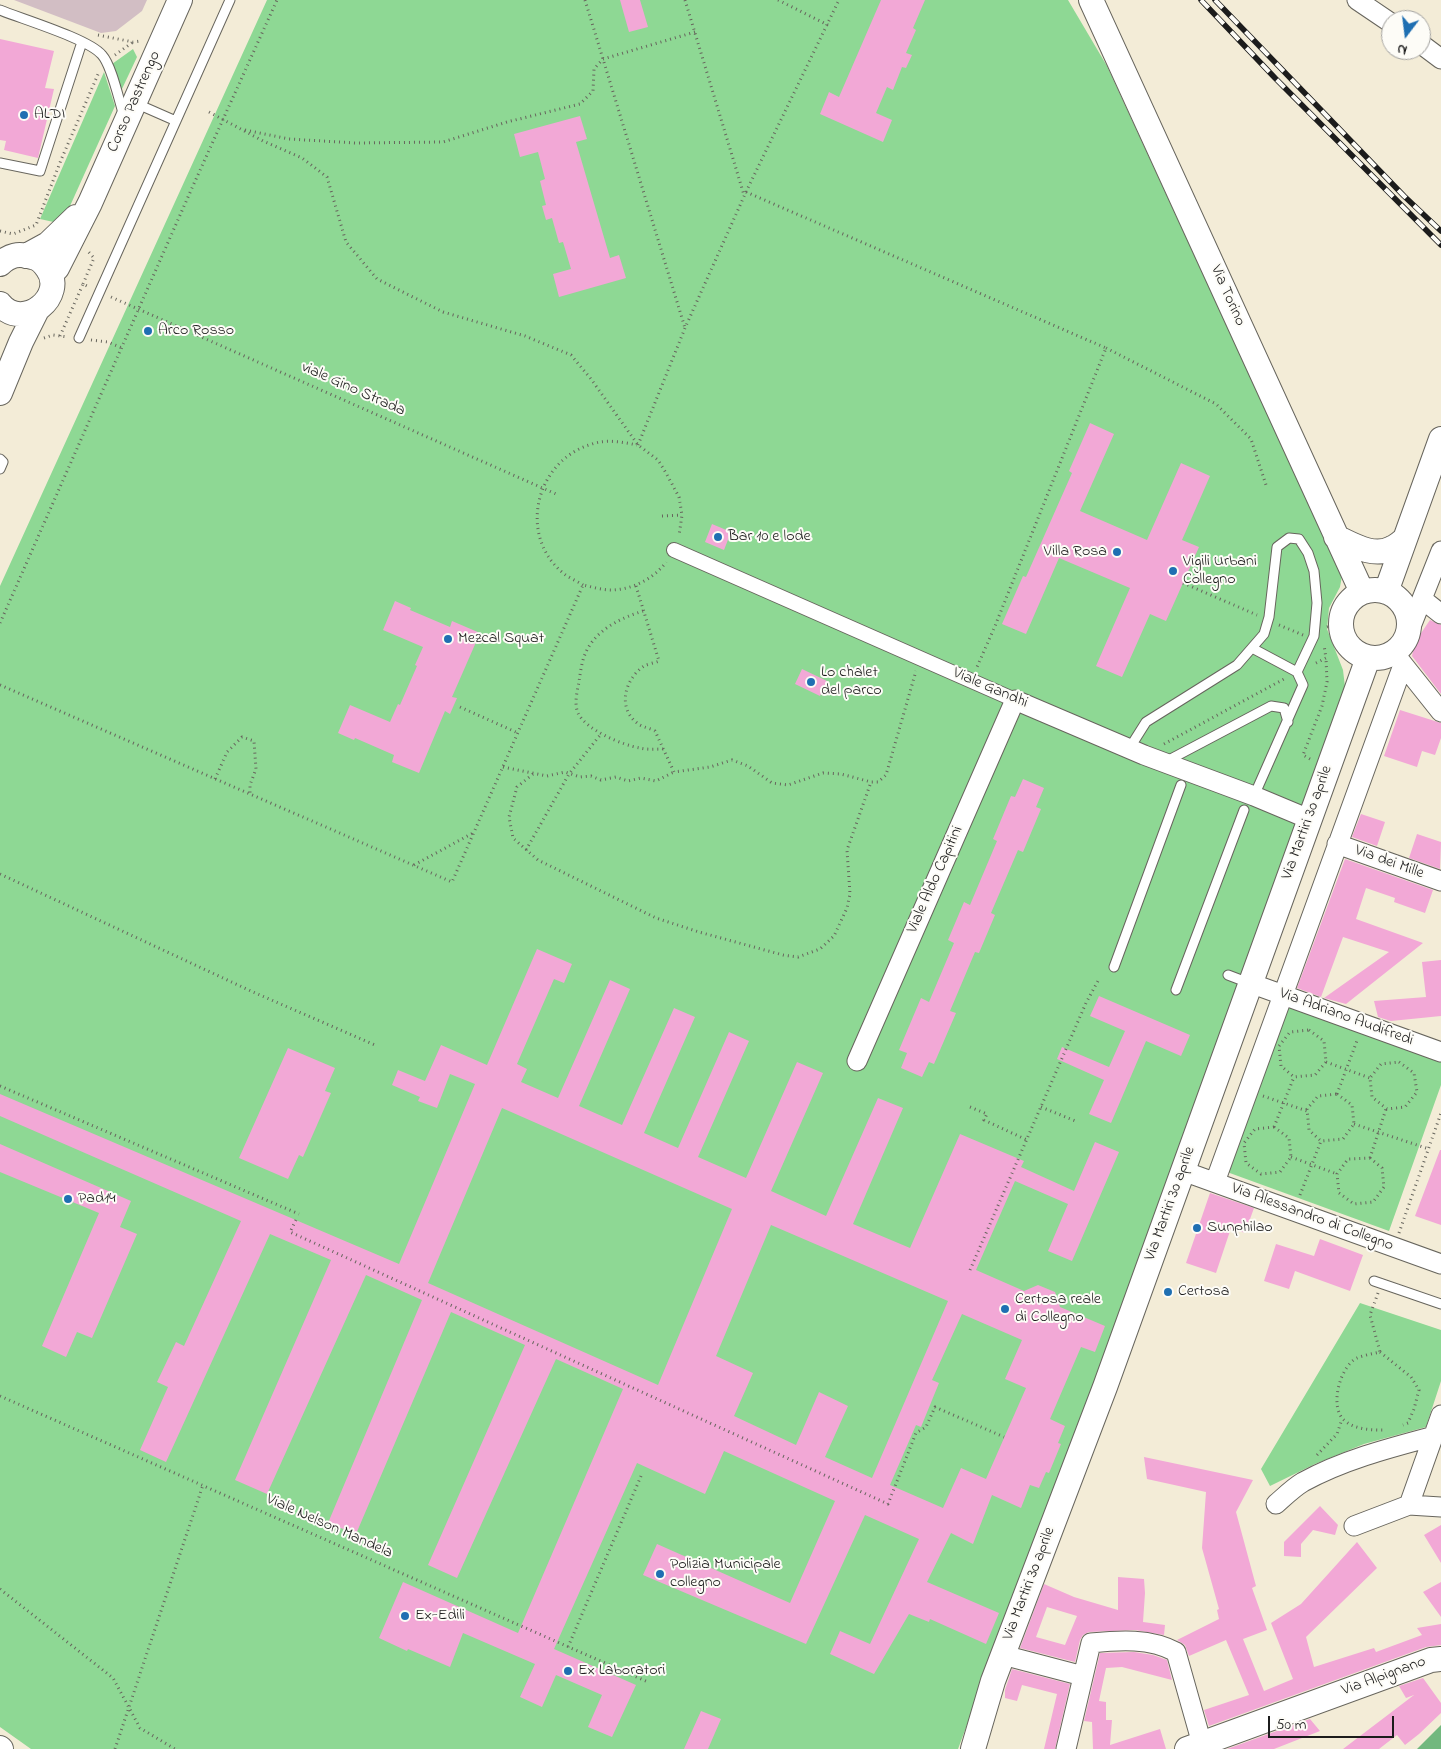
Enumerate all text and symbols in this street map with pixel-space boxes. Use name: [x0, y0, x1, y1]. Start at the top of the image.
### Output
north arrow: [1381, 10, 1431, 60]
text: N: [1395, 38, 1410, 60]
street label: Corso Pastrengo: [104, 49, 166, 155]
place label: ALDI: [34, 105, 65, 125]
marker: ALDI: [18, 109, 30, 121]
street label: Via Torino: [1205, 263, 1249, 329]
place label: Arco Rosso: [158, 321, 234, 341]
marker: Arco Rosso: [142, 325, 154, 337]
street label: viale Gino Strada: [298, 359, 408, 421]
place label: Bar 10 e lode: [728, 527, 811, 547]
marker: Bar 10 e lode: [712, 531, 724, 543]
place label: Villa Rosa: [1044, 542, 1107, 562]
marker: Villa Rosa: [1111, 546, 1123, 558]
place label: Vigili Urbani Collegno: [1183, 552, 1257, 590]
marker: Vigili Urbani Collegno: [1167, 565, 1179, 577]
place label: Mezcal Squat: [458, 629, 544, 649]
marker: Mezcal Squat: [442, 633, 454, 645]
place label: Lo chalet del parco: [821, 663, 882, 701]
street label: Viale Gandhi: [950, 665, 1030, 713]
marker: Lo chalet del parco: [805, 676, 817, 688]
street label: Via Martiri 30 aprile: [1278, 763, 1338, 883]
street label: Viale Aldo Capitini: [904, 823, 968, 937]
street label: Via dei Mille: [1352, 842, 1426, 884]
street label: Via Adriano Audifredi: [1276, 985, 1416, 1051]
street label: Via Martiri 30 aprile: [1141, 1144, 1201, 1264]
street label: Via Alessandro di Collegno: [1228, 1180, 1396, 1256]
place label: Pad14: [78, 1189, 116, 1209]
marker: Pad14: [62, 1193, 74, 1205]
place label: Sunphilao: [1207, 1218, 1273, 1238]
marker: Sunphilao: [1191, 1222, 1203, 1234]
place label: Certosa: [1178, 1282, 1229, 1302]
marker: Certosa: [1162, 1286, 1174, 1298]
place label: Certosa reale di Collegno: [1015, 1290, 1101, 1328]
marker: Certosa reale di Collegno: [999, 1303, 1011, 1315]
street label: Viale Nelson Mandela: [263, 1490, 395, 1564]
street label: Via Martiri 30 aprile: [1000, 1525, 1060, 1643]
place label: Polizia Municipale collegno: [670, 1555, 781, 1593]
marker: Polizia Municipale collegno: [654, 1568, 666, 1580]
place label: Ex-Edili: [415, 1606, 465, 1626]
marker: Ex-Edili: [399, 1610, 411, 1622]
street label: Via Alpignano: [1339, 1653, 1429, 1701]
place label: Ex Laboratori: [578, 1661, 665, 1681]
marker: Ex Laboratori: [562, 1665, 574, 1677]
scale bar: [1271, 1706, 1397, 1738]
text: 50 m: [1276, 1714, 1306, 1736]

